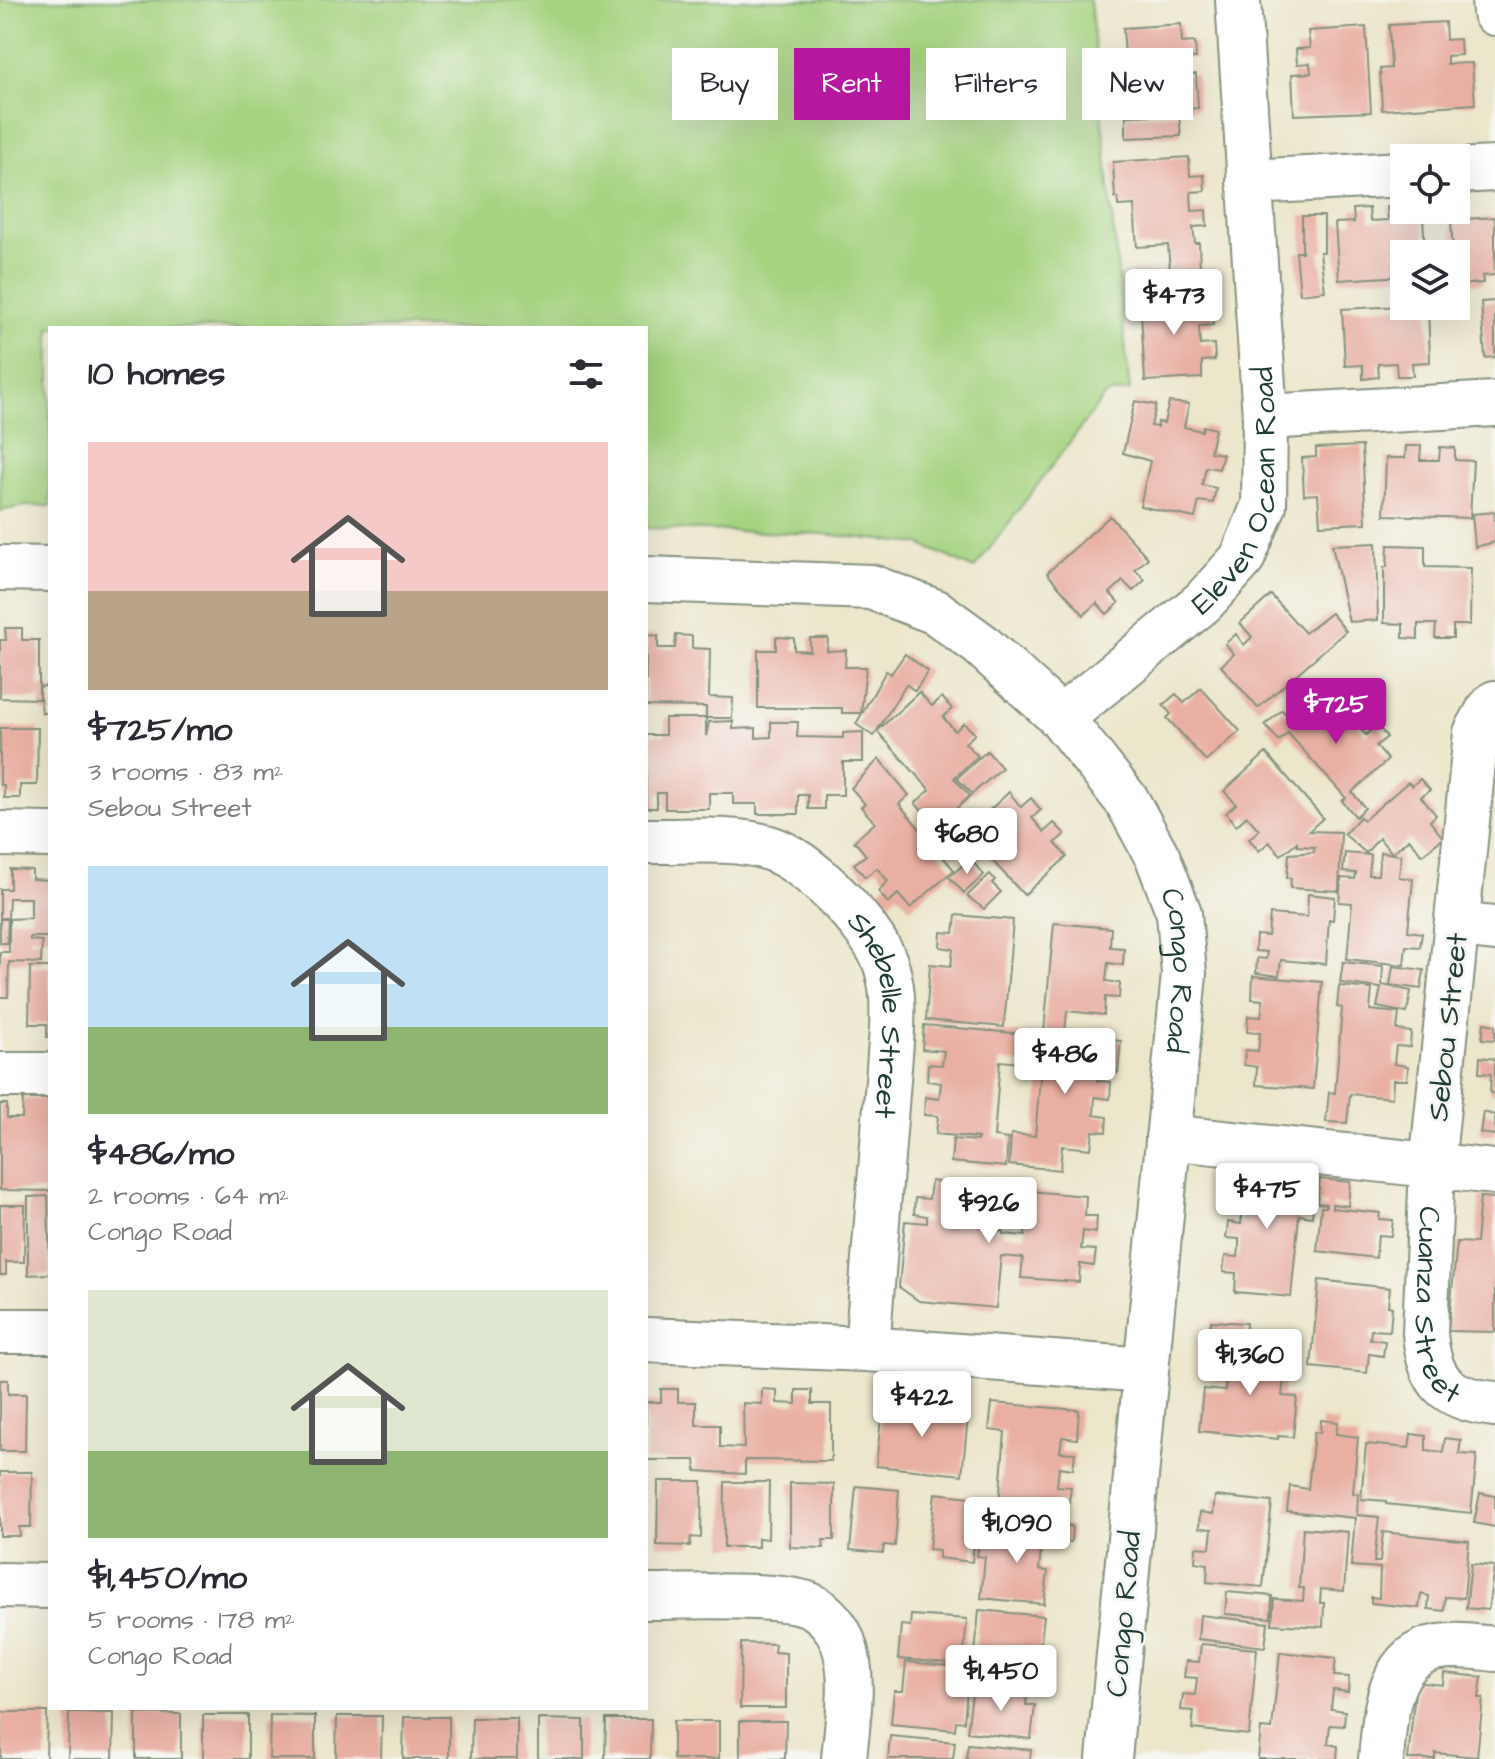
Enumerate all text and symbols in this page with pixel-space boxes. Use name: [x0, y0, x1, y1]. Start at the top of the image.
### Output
chip: Buy: [672, 48, 778, 120]
chip: Rent: [794, 48, 910, 120]
chip: Filters: [926, 48, 1066, 120]
chip: New: [1082, 48, 1193, 120]
map controls: [1390, 144, 1470, 320]
button: locate: [1390, 144, 1470, 224]
button: layers: [1390, 240, 1470, 320]
pin: $473: [1127, 269, 1221, 337]
text: $473: [1143, 277, 1205, 313]
text: 10 homes: [88, 350, 225, 398]
icon: filters: [564, 352, 608, 396]
street label: Eleven Ocean Road: [1183, 365, 1287, 625]
icon: home: [276, 494, 420, 638]
pin: $725: [1289, 678, 1383, 746]
text: $725: [1304, 686, 1368, 722]
text: $725/mo: [88, 706, 232, 754]
text: 3 rooms · 83 m²: [88, 754, 283, 790]
text: Sebou Street: [88, 790, 252, 826]
pin: $680: [920, 808, 1014, 876]
text: $680: [935, 816, 999, 852]
street label: Congo Road: [1149, 882, 1204, 1055]
street label: Shebelle Street: [837, 903, 913, 1120]
icon: home: [276, 918, 420, 1062]
street label: Sebou Street: [1417, 931, 1479, 1123]
pin: $486: [1018, 1028, 1112, 1096]
text: $486: [1032, 1036, 1098, 1072]
text: $486/mo: [88, 1130, 235, 1178]
pin: $475: [1220, 1163, 1314, 1231]
text: $475: [1234, 1171, 1300, 1207]
pin: $926: [942, 1177, 1036, 1245]
text: 2 rooms · 64 m²: [88, 1178, 289, 1214]
text: $926: [959, 1185, 1019, 1221]
street label: Cuanza Street: [1403, 1205, 1468, 1415]
text: Congo Road: [88, 1214, 232, 1250]
pin: $1,360: [1185, 1329, 1315, 1397]
text: $1,360: [1216, 1337, 1284, 1373]
icon: home: [276, 1342, 420, 1486]
pin: $422: [875, 1371, 969, 1439]
text: $422: [891, 1379, 953, 1415]
pin: $1,090: [952, 1497, 1082, 1565]
text: $1,090: [982, 1505, 1052, 1541]
street label: Congo Road: [1096, 1529, 1153, 1699]
text: $1,450/mo: [88, 1554, 247, 1602]
text: 5 rooms · 178 m²: [88, 1602, 295, 1638]
text: Congo Road: [88, 1638, 232, 1674]
pin: $1,450: [936, 1645, 1066, 1713]
text: $1,450: [964, 1653, 1038, 1689]

